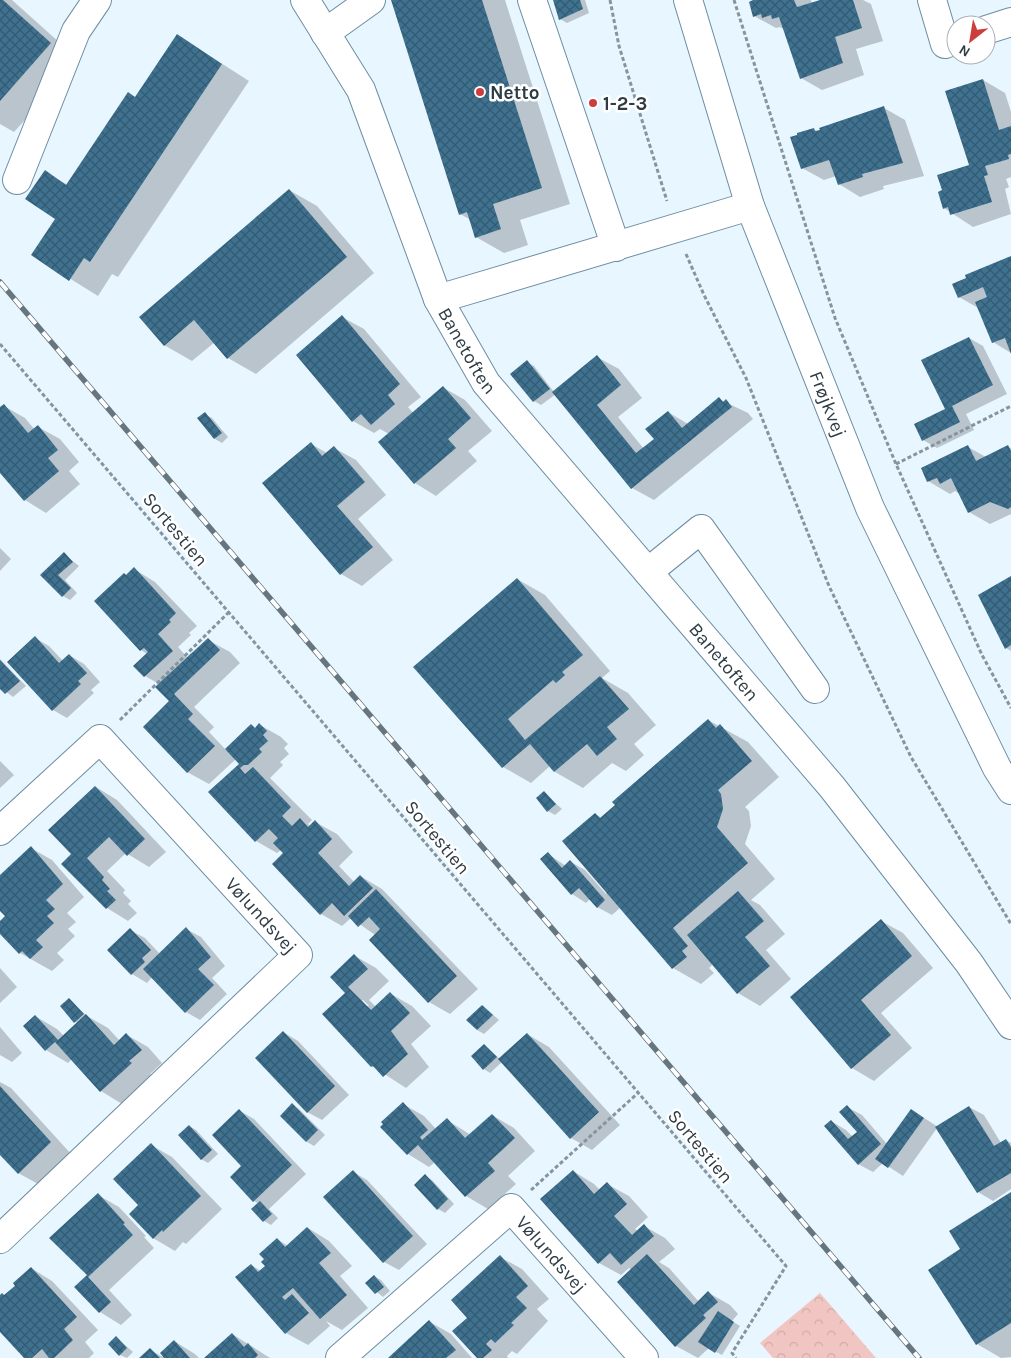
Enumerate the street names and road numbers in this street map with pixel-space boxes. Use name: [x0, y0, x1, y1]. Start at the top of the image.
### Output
street label: Banetoften: [433, 304, 500, 399]
street label: Frøjkvej: [805, 368, 851, 440]
street label: Sortestien: [138, 488, 212, 571]
street label: Banetoften: [684, 618, 763, 706]
street label: Sortestien: [400, 796, 474, 879]
street label: Vølundsvej: [221, 873, 301, 959]
street label: Sortestien: [663, 1105, 737, 1188]
street label: Vølundsvej: [511, 1212, 591, 1298]

